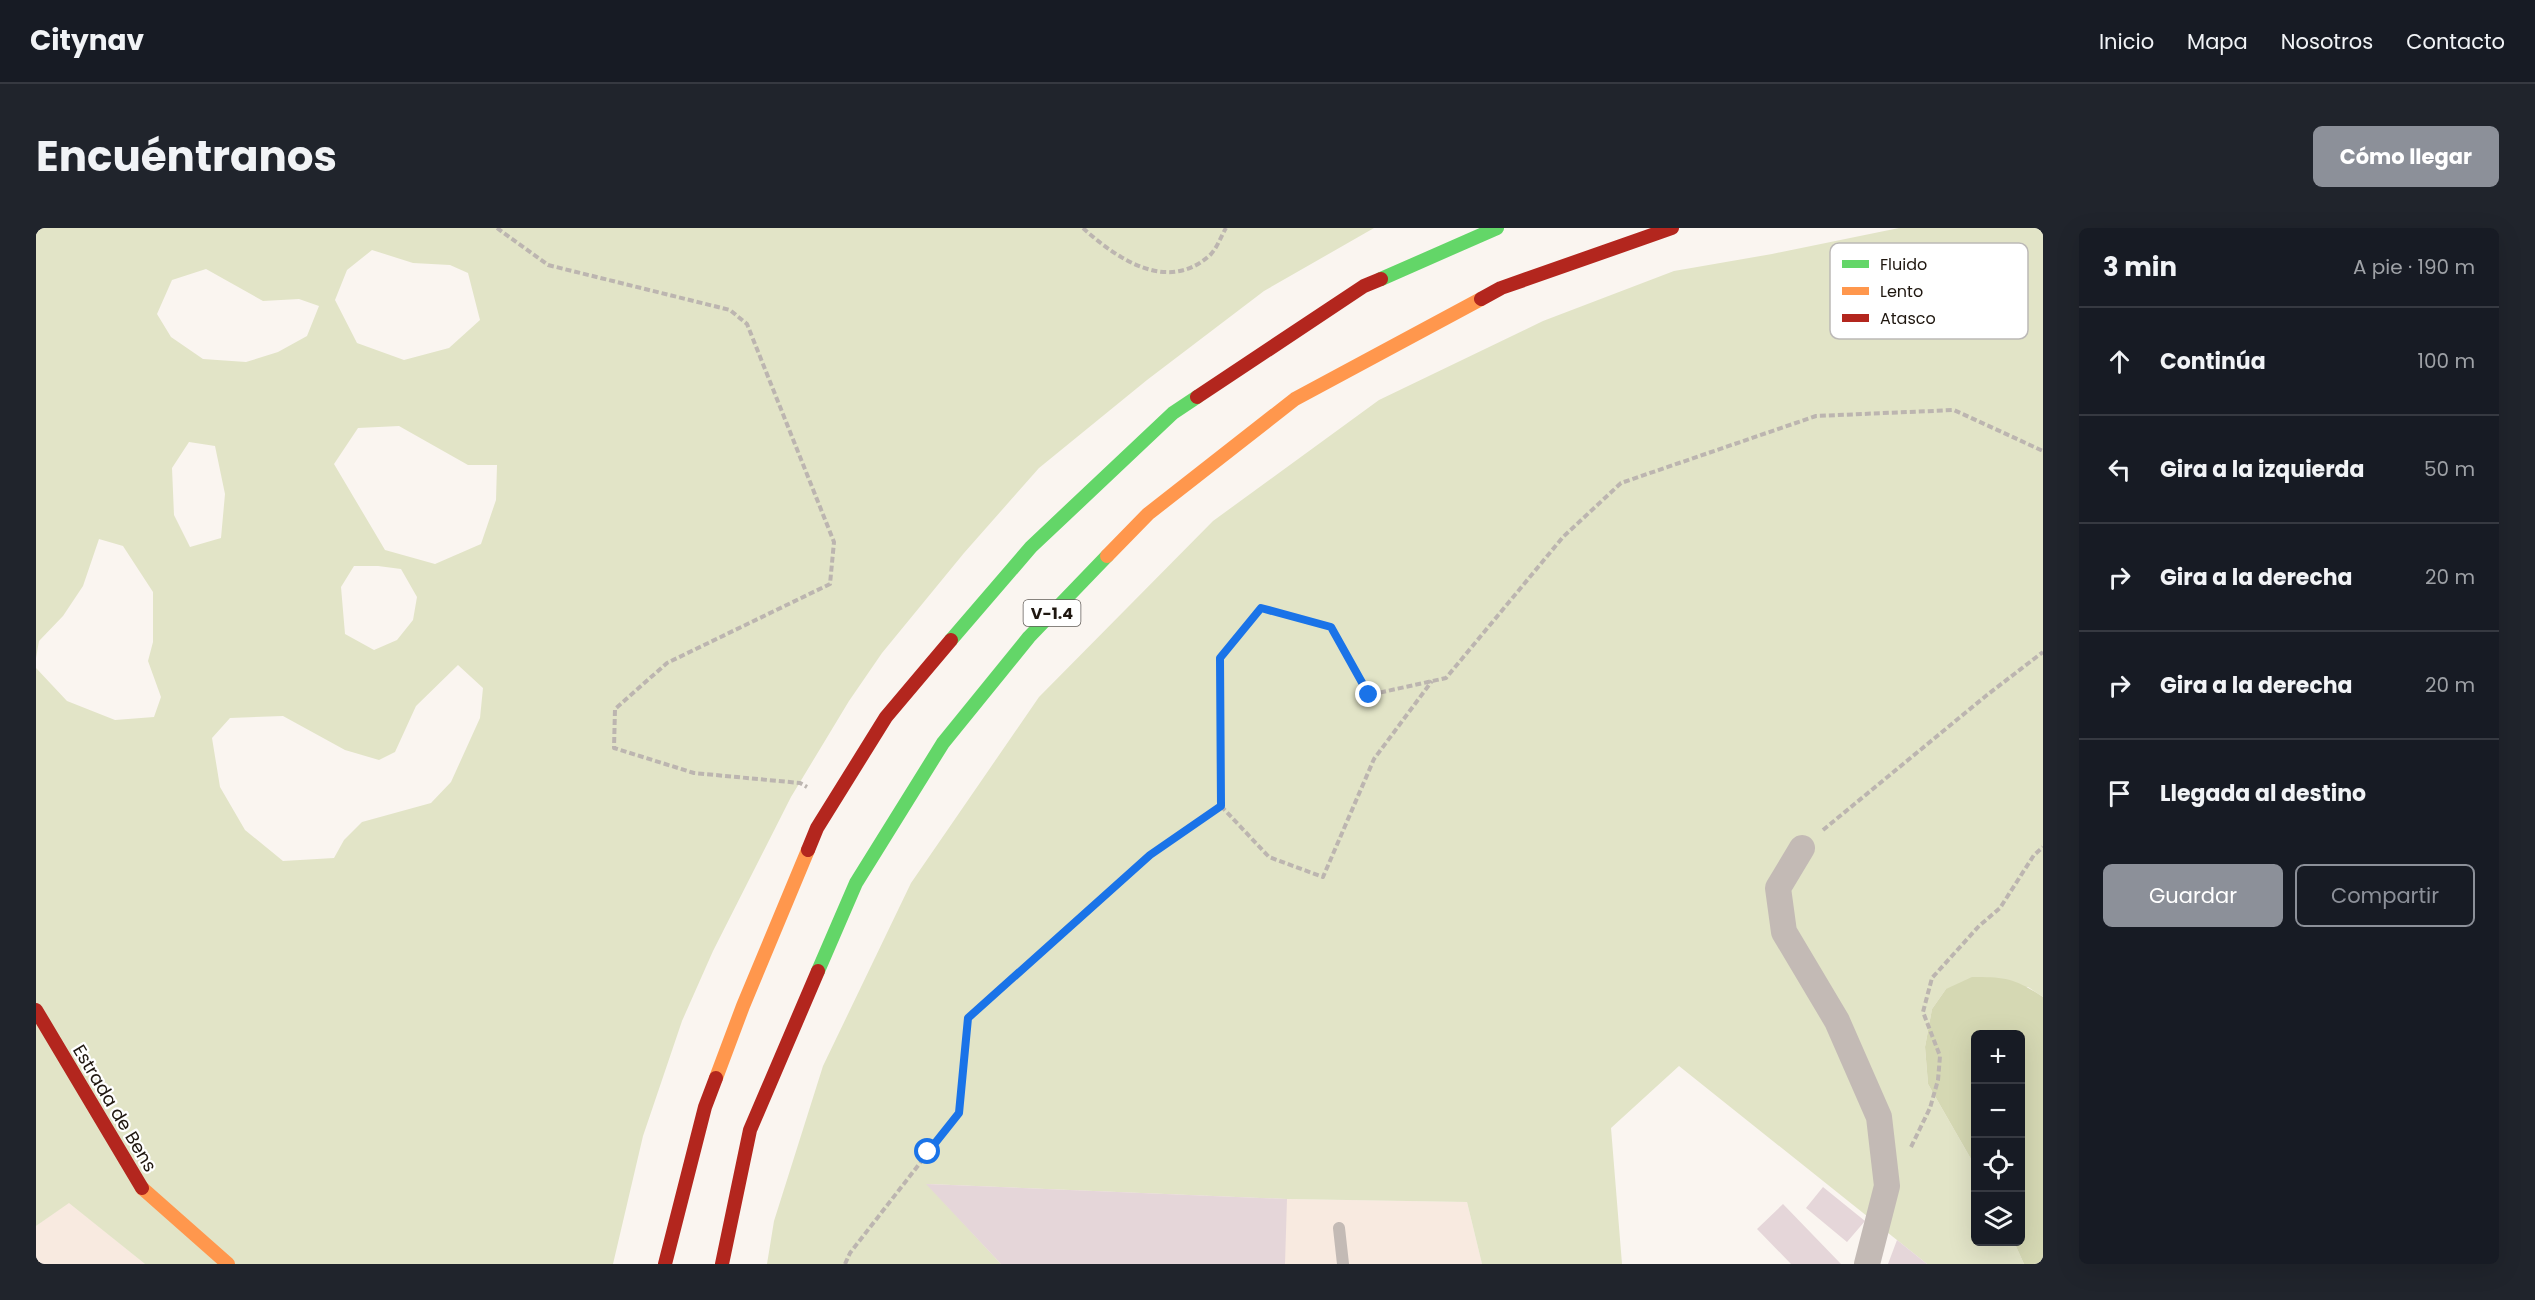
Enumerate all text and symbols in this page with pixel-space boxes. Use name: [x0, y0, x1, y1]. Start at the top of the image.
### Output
text: Citynav: [30, 21, 144, 60]
text: Inicio: [2099, 27, 2154, 56]
text: Mapa: [2187, 27, 2248, 56]
text: Nosotros: [2281, 27, 2373, 56]
text: Contacto: [2406, 27, 2505, 56]
button: Cómo llegar: [2313, 126, 2499, 187]
text: Encuéntranos: [36, 127, 337, 186]
legend: [1830, 243, 2028, 339]
text: 3 min: [2103, 249, 2177, 285]
text: Fluido: [1880, 253, 1927, 276]
text: A pie · 190 m: [2353, 253, 2475, 281]
text: Lento: [1880, 280, 1923, 303]
text: Atasco: [1880, 307, 1936, 330]
icon: ahead: [2103, 345, 2136, 378]
text: Continúa: [2160, 346, 2266, 377]
text: 100 m: [2418, 347, 2475, 375]
icon: left: [2103, 453, 2136, 486]
text: Gira a la izquierda: [2160, 454, 2364, 485]
text: 50 m: [2424, 455, 2475, 483]
icon: right: [2103, 561, 2136, 594]
text: Gira a la derecha: [2160, 562, 2353, 593]
text: 20 m: [2425, 563, 2475, 591]
road number: V-1.4: [1024, 600, 1080, 626]
icon: right: [2103, 669, 2136, 702]
text: Gira a la derecha: [2160, 670, 2353, 701]
text: 20 m: [2425, 671, 2475, 699]
route end: [1355, 681, 1381, 707]
icon: arrive: [2103, 777, 2136, 810]
text: Llegada al destino: [2160, 778, 2366, 809]
button: Guardar: [2103, 864, 2283, 927]
button: Compartir: [2295, 864, 2475, 927]
map controls: [1971, 1030, 2025, 1246]
button: +: [1971, 1030, 2025, 1084]
street label: Estrada de Bens: [67, 1040, 163, 1176]
button: −: [1971, 1084, 2025, 1138]
route start: [914, 1138, 940, 1164]
button: locate: [1971, 1138, 2025, 1192]
button: layers: [1971, 1192, 2025, 1246]

